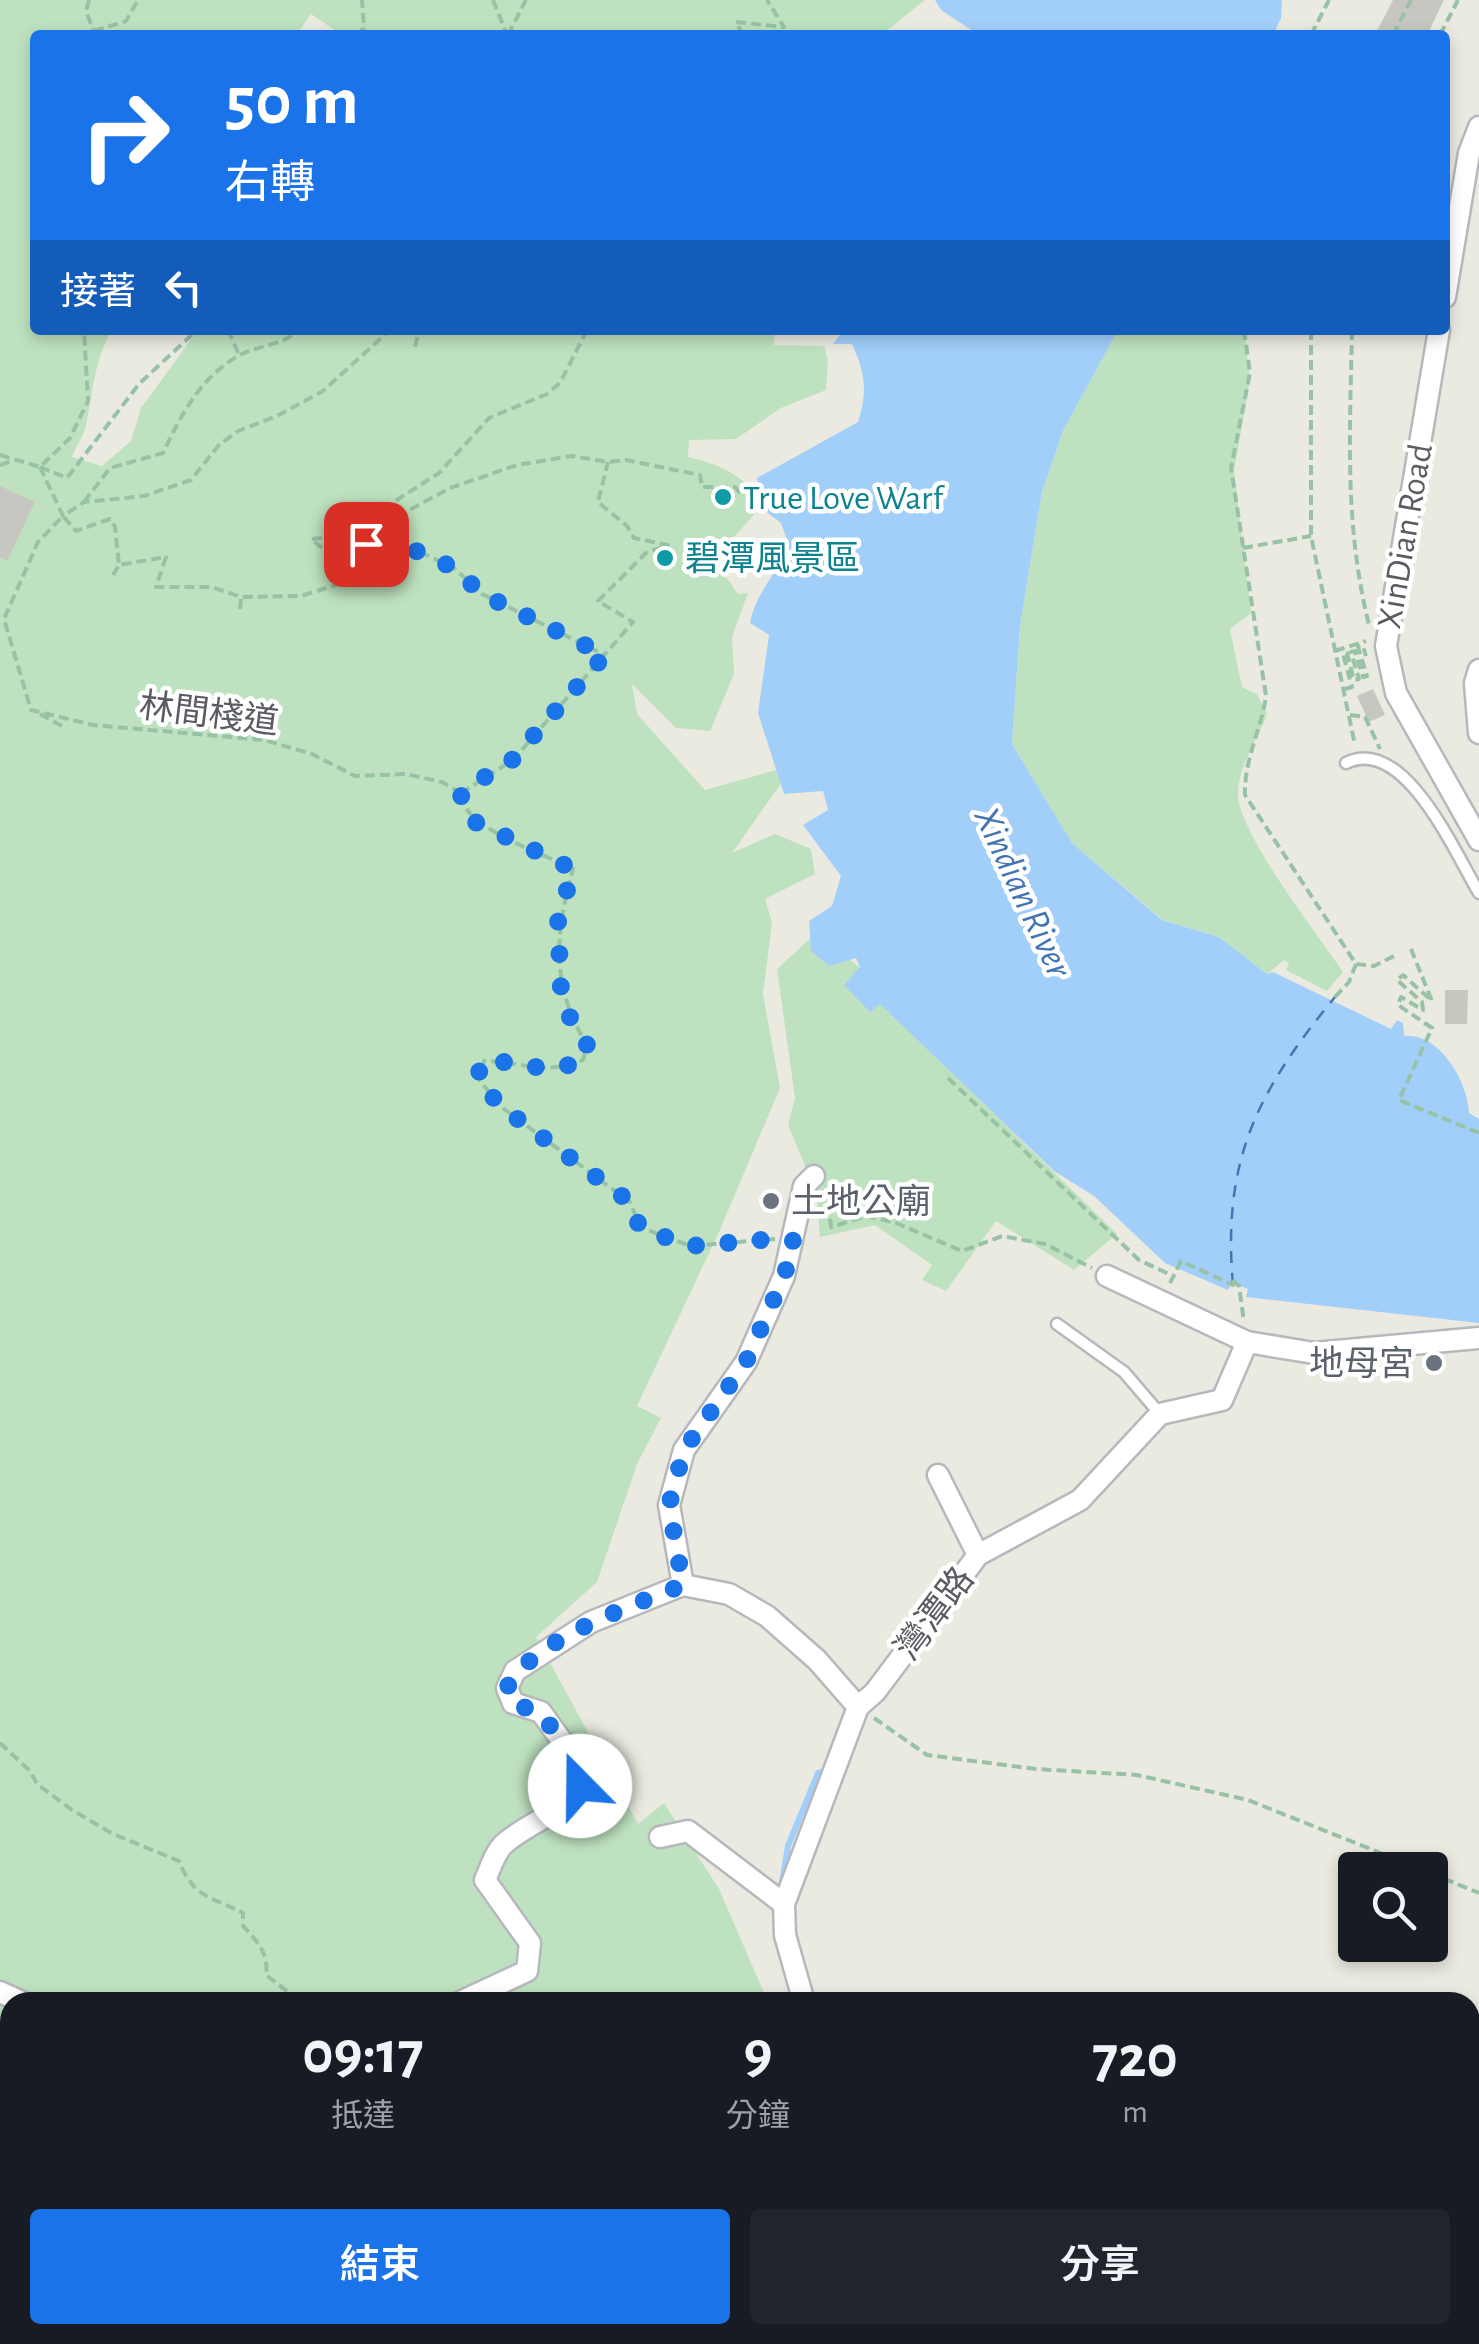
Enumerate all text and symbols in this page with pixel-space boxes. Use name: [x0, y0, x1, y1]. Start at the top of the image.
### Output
text: 50 m: [225, 67, 359, 137]
icon: right: [60, 70, 190, 200]
text: 右轉: [225, 161, 315, 206]
icon: left: [156, 260, 211, 315]
text: 接著: [60, 274, 136, 312]
street label: XinDian Road: [1372, 441, 1439, 631]
place label: True Love Warf: [743, 481, 945, 516]
marker: True Love Warf: [712, 486, 734, 508]
pin: [324, 502, 409, 587]
icon: arrive: [339, 517, 394, 572]
place label: 碧潭風景區: [685, 540, 860, 577]
marker: 碧潭風景區: [654, 547, 676, 569]
street label: 林間棧道: [137, 687, 281, 740]
water label: Xindian River: [966, 801, 1079, 985]
place label: 土地公廟: [791, 1183, 931, 1220]
marker: 土地公廟: [760, 1190, 782, 1212]
place label: 地母宮: [1309, 1345, 1414, 1382]
marker: 地母宮: [1423, 1352, 1445, 1374]
street label: 灣潭路: [888, 1560, 981, 1666]
position arrow: [528, 1734, 632, 1838]
map controls: [1338, 1852, 1448, 1962]
button: search: [1338, 1852, 1448, 1962]
text: 09:17: [302, 2024, 424, 2084]
text: 9: [744, 2024, 773, 2084]
text: 720: [1092, 2028, 1178, 2088]
text: m: [1122, 2096, 1148, 2128]
text: 抵達: [331, 2100, 395, 2132]
text: 分鐘: [726, 2100, 790, 2132]
button: 結束: [30, 2209, 730, 2324]
button: 分享: [750, 2209, 1450, 2324]

